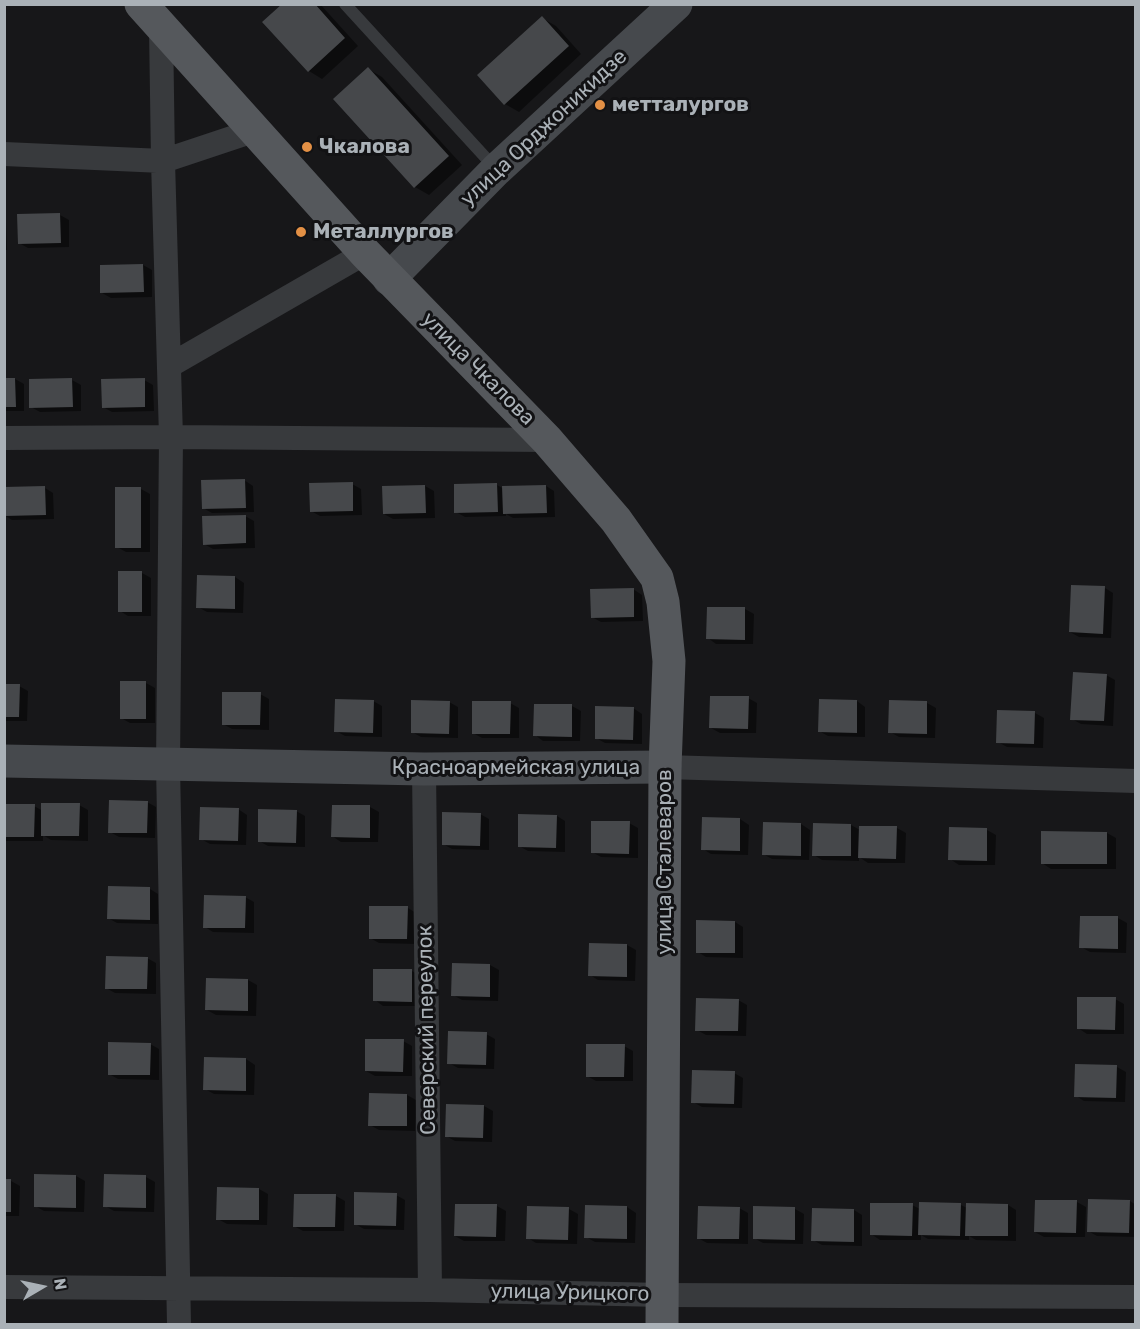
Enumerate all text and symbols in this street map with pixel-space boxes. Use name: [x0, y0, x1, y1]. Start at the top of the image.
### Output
street label: улица Орджоникидзе: [456, 44, 632, 212]
place label: метталургов: [612, 92, 749, 118]
marker: метталургов: [593, 98, 607, 112]
place label: Чкалова: [319, 134, 410, 160]
marker: Чкалова: [300, 140, 314, 154]
place label: Металлургов: [313, 219, 454, 245]
marker: Металлургов: [294, 225, 308, 239]
street label: улица Чкалова: [416, 307, 540, 431]
street label: Красноармейская улица: [392, 755, 640, 781]
street label: улица Сталеваров: [652, 769, 678, 955]
street label: Северский переулок: [413, 925, 441, 1135]
north arrow: [12, 1257, 72, 1317]
text: N: [50, 1277, 71, 1291]
street label: улица Урицкого: [490, 1279, 650, 1307]

